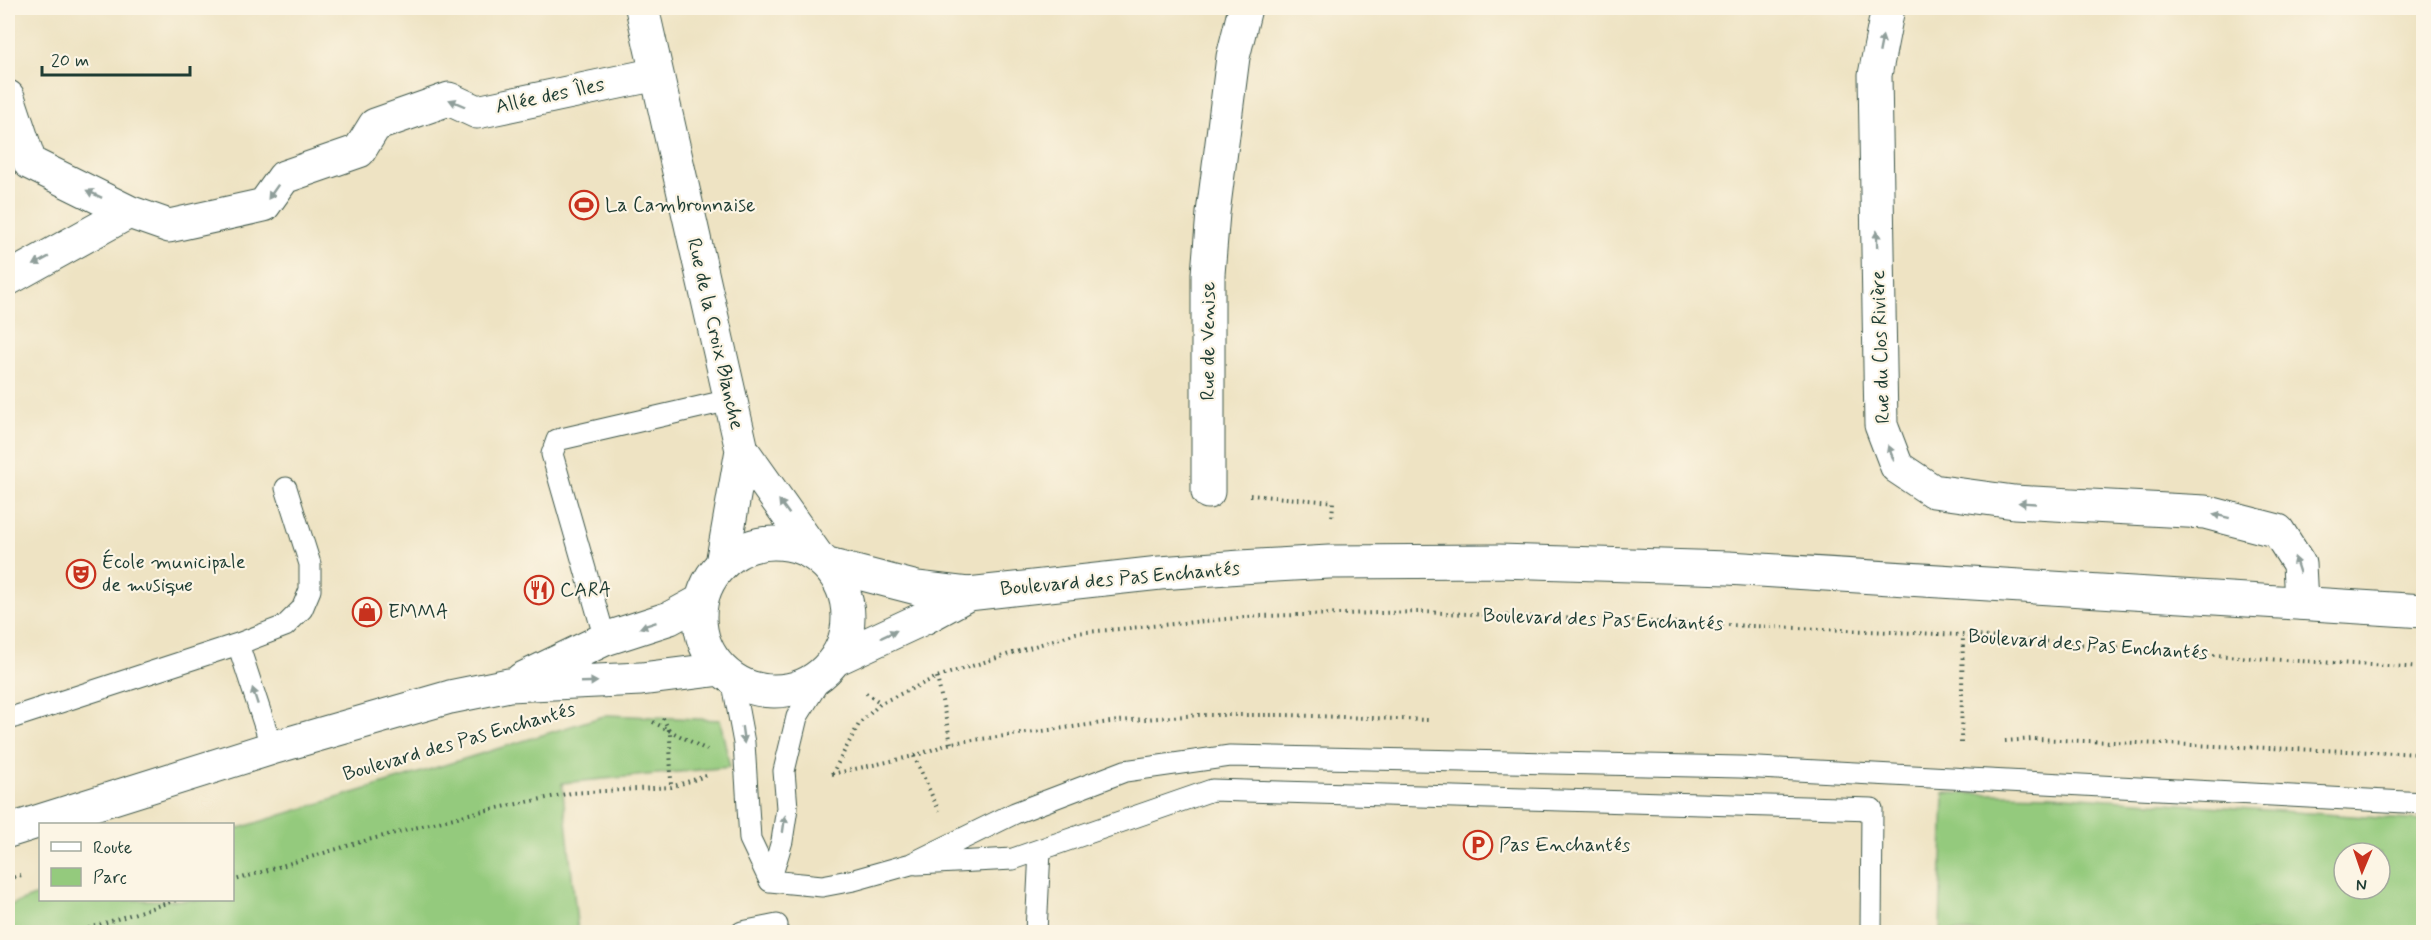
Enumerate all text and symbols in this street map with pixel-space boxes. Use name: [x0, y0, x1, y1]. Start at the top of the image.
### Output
one-way arrow: [1877, 35, 1886, 54]
scale bar: [42, 39, 190, 77]
text: 20 m: [51, 49, 89, 73]
street label: Allée des Îles: [493, 71, 607, 121]
one-way arrow: [448, 98, 466, 108]
one-way arrow: [267, 184, 279, 200]
sports icon: La Cambronnaise: [568, 189, 600, 221]
one-way arrow: [85, 190, 102, 199]
place label: La Cambronnaise: [605, 192, 756, 219]
one-way arrow: [1873, 229, 1882, 248]
street label: Rue de la Croix Blanche: [680, 236, 750, 433]
one-way arrow: [33, 256, 50, 266]
street label: Rue du Clos Rivière: [1865, 270, 1897, 424]
street label: Rue de Venise: [1195, 281, 1222, 401]
one-way arrow: [1886, 443, 1896, 461]
one-way arrow: [2017, 498, 2036, 508]
one-way arrow: [778, 500, 790, 516]
one-way arrow: [2212, 511, 2230, 521]
place label: École municipale de musique: [102, 549, 246, 599]
street label: Boulevard des Pas Enchantés: [999, 555, 1241, 603]
one-way arrow: [2292, 555, 2301, 573]
theatre icon: École municipale de musique: [65, 558, 97, 590]
restaurant icon: CARA: [523, 574, 555, 606]
place label: CARA: [560, 577, 611, 604]
shop icon: EMMA: [351, 596, 383, 628]
place label: EMMA: [388, 599, 449, 626]
street label: Boulevard des Pas Enchantés: [1482, 602, 1724, 638]
one-way arrow: [639, 621, 657, 630]
street label: Boulevard des Pas Enchantés: [1967, 623, 2209, 667]
one-way arrow: [880, 630, 897, 639]
one-way arrow: [579, 678, 598, 687]
one-way arrow: [250, 687, 259, 705]
street label: Boulevard des Pas Enchantés: [340, 696, 579, 788]
one-way arrow: [739, 726, 748, 745]
one-way arrow: [780, 815, 789, 834]
legend: [39, 823, 234, 901]
parking icon: Pas Enchantés: [1462, 829, 1494, 861]
place label: Pas Enchantés: [1499, 832, 1631, 859]
text: Route: [93, 836, 132, 860]
north arrow: [2332, 841, 2392, 901]
text: Parc: [93, 866, 127, 890]
text: N: [2356, 874, 2367, 895]

